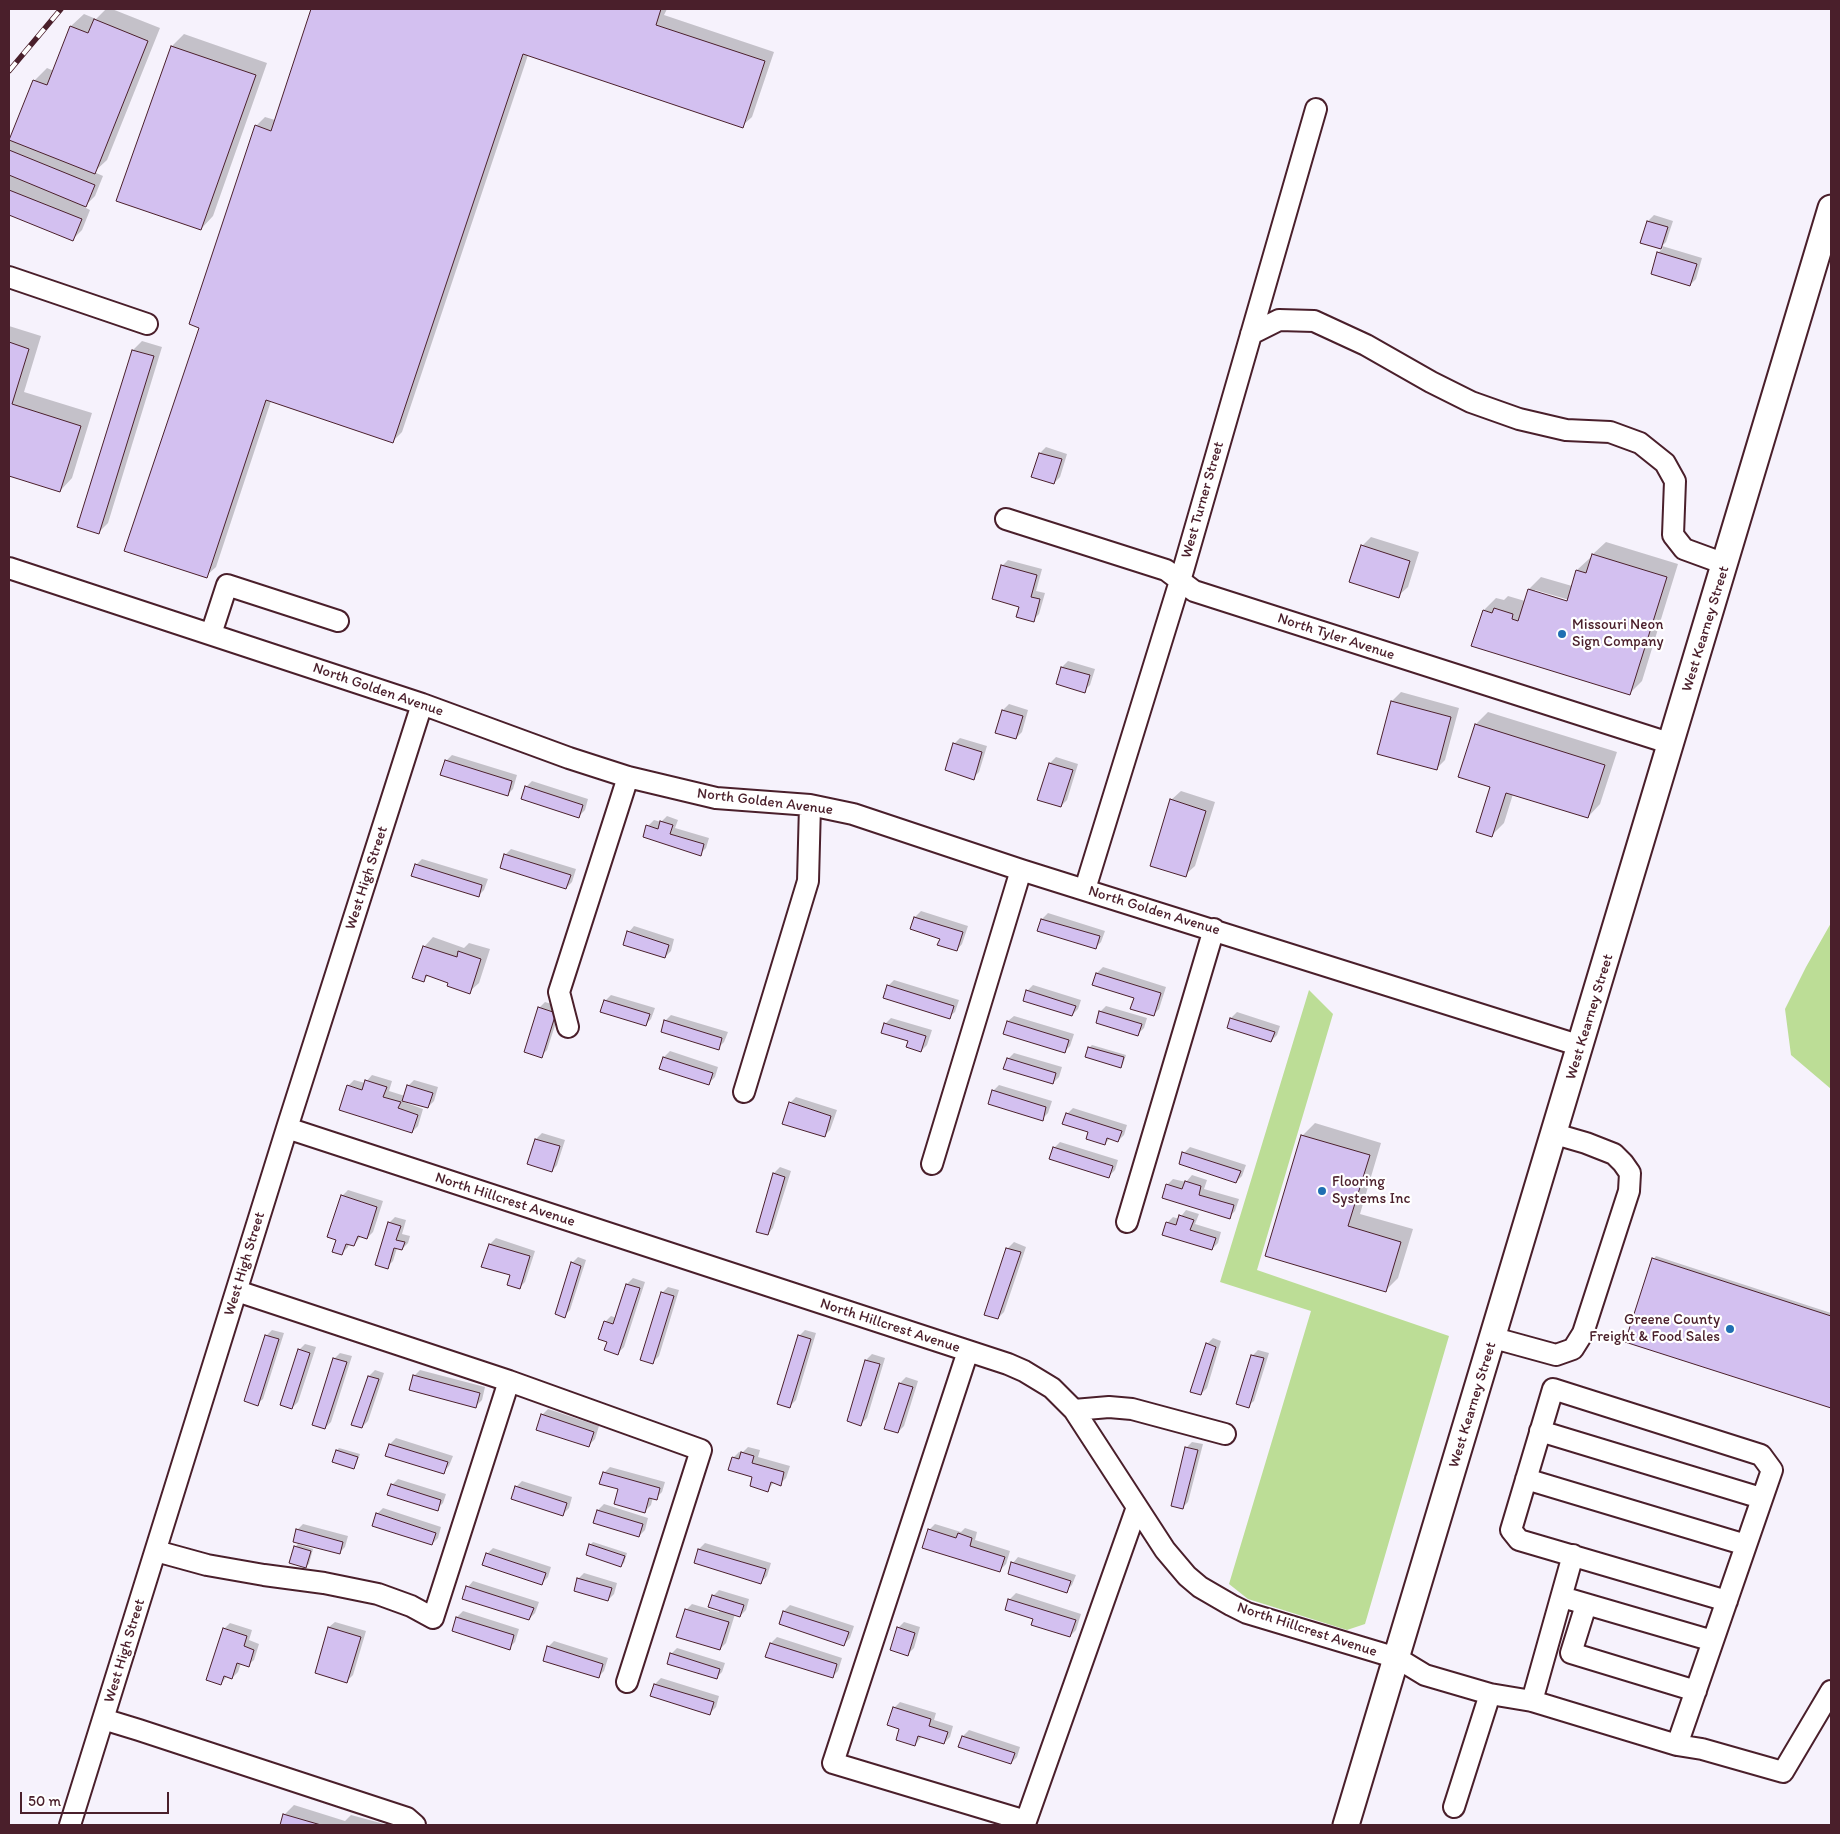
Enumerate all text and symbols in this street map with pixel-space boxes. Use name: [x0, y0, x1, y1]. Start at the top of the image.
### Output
street label: West Turner Street: [1178, 439, 1228, 561]
street label: West Kearney Street: [1678, 564, 1734, 694]
street label: North Tyler Avenue: [1275, 610, 1397, 664]
place label: Missouri Neon Sign Company: [1572, 616, 1664, 651]
marker: Missouri Neon Sign Company: [1556, 628, 1568, 640]
street label: North Golden Avenue: [310, 659, 446, 721]
street label: North Golden Avenue: [696, 785, 834, 819]
street label: West High Street: [342, 824, 392, 932]
street label: North Golden Avenue: [1086, 882, 1222, 940]
street label: West Kearney Street: [1562, 952, 1618, 1082]
street label: North Hillcrest Avenue: [433, 1169, 577, 1231]
place label: Flooring Systems Inc: [1332, 1173, 1410, 1208]
marker: Flooring Systems Inc: [1316, 1185, 1328, 1197]
street label: West High Street: [221, 1210, 269, 1318]
street label: North Hillcrest Avenue: [818, 1295, 962, 1357]
place label: Greene County Freight & Food Sales: [1589, 1311, 1720, 1346]
marker: Greene County Freight & Food Sales: [1724, 1323, 1736, 1335]
street label: West Kearney Street: [1445, 1340, 1501, 1470]
street label: West High Street: [101, 1597, 149, 1705]
street label: North Hillcrest Avenue: [1235, 1599, 1379, 1661]
scale bar: [22, 1782, 171, 1814]
text: 50 m: [28, 1792, 61, 1810]

